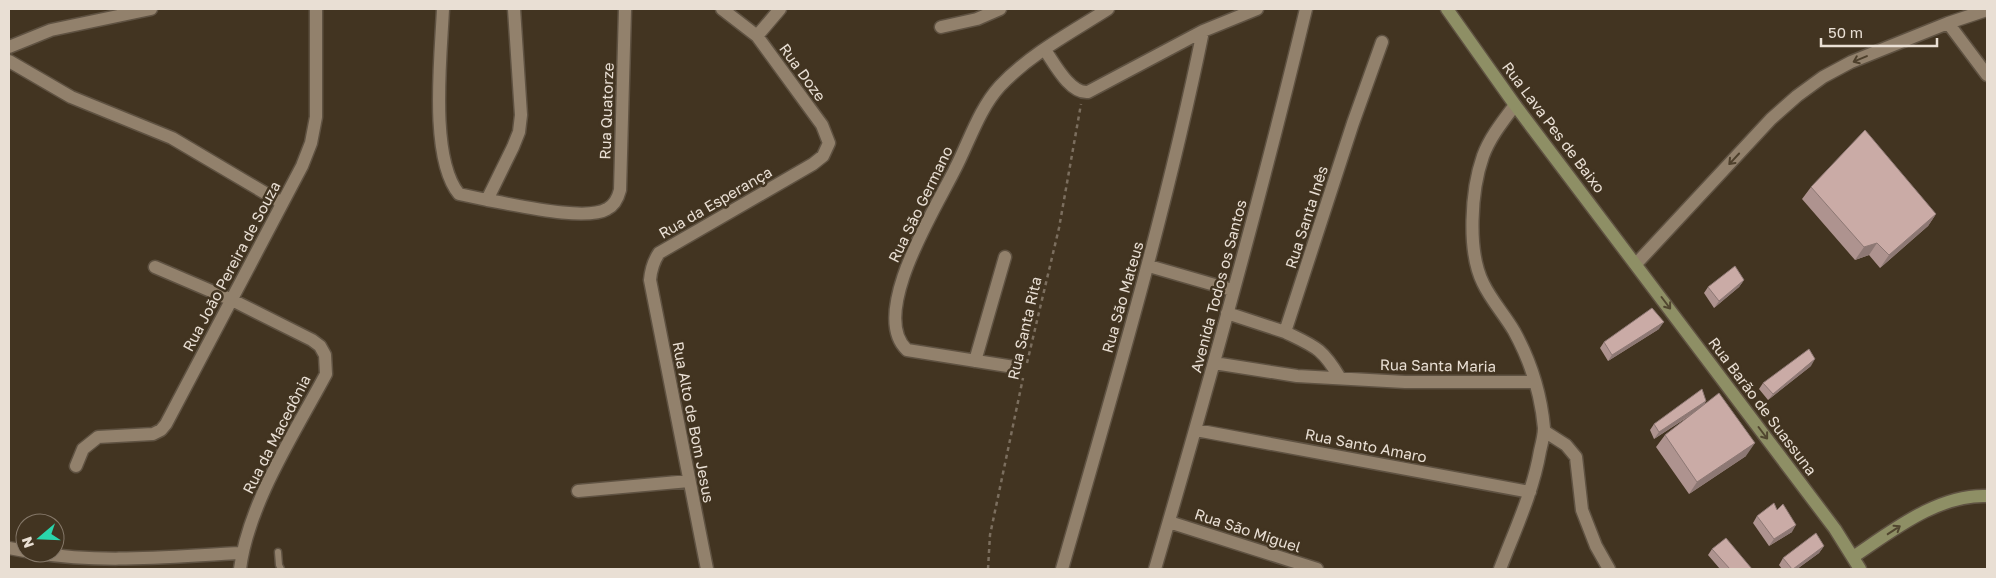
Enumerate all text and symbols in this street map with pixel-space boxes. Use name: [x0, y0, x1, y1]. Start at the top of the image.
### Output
scale bar: [1821, 15, 1937, 47]
text: 50 m: [1828, 23, 1863, 41]
street label: Rua Doze: [776, 40, 830, 105]
one-way arrow: [1853, 54, 1868, 64]
street label: Rua Lava Pes de Baixo: [1499, 58, 1609, 196]
street label: Rua Quatorze: [595, 62, 617, 160]
street label: Rua São Germano: [884, 143, 956, 265]
one-way arrow: [1728, 153, 1740, 165]
street label: Rua da Esperança: [655, 162, 775, 242]
street label: Rua Santa Inês: [1281, 163, 1331, 271]
street label: Rua João Pereira de Souza: [178, 178, 284, 354]
street label: Avenida Todos os Santos: [1186, 198, 1250, 374]
street label: Rua São Mateus: [1098, 239, 1147, 355]
street label: Rua Santa Rita: [1003, 275, 1045, 381]
one-way arrow: [1660, 296, 1671, 309]
street label: Rua Barão de Suassuna: [1705, 333, 1821, 479]
street label: Rua Alto de Bom Jesus: [670, 340, 718, 504]
street label: Rua Santa Maria: [1380, 355, 1496, 375]
street label: Rua da Macedônia: [238, 372, 314, 496]
street label: Rua Santo Amaro: [1304, 424, 1428, 466]
one-way arrow: [1758, 426, 1768, 440]
street label: Rua São Miguel: [1193, 504, 1304, 556]
north arrow: [15, 513, 65, 563]
one-way arrow: [1886, 525, 1900, 535]
text: N: [17, 535, 37, 550]

